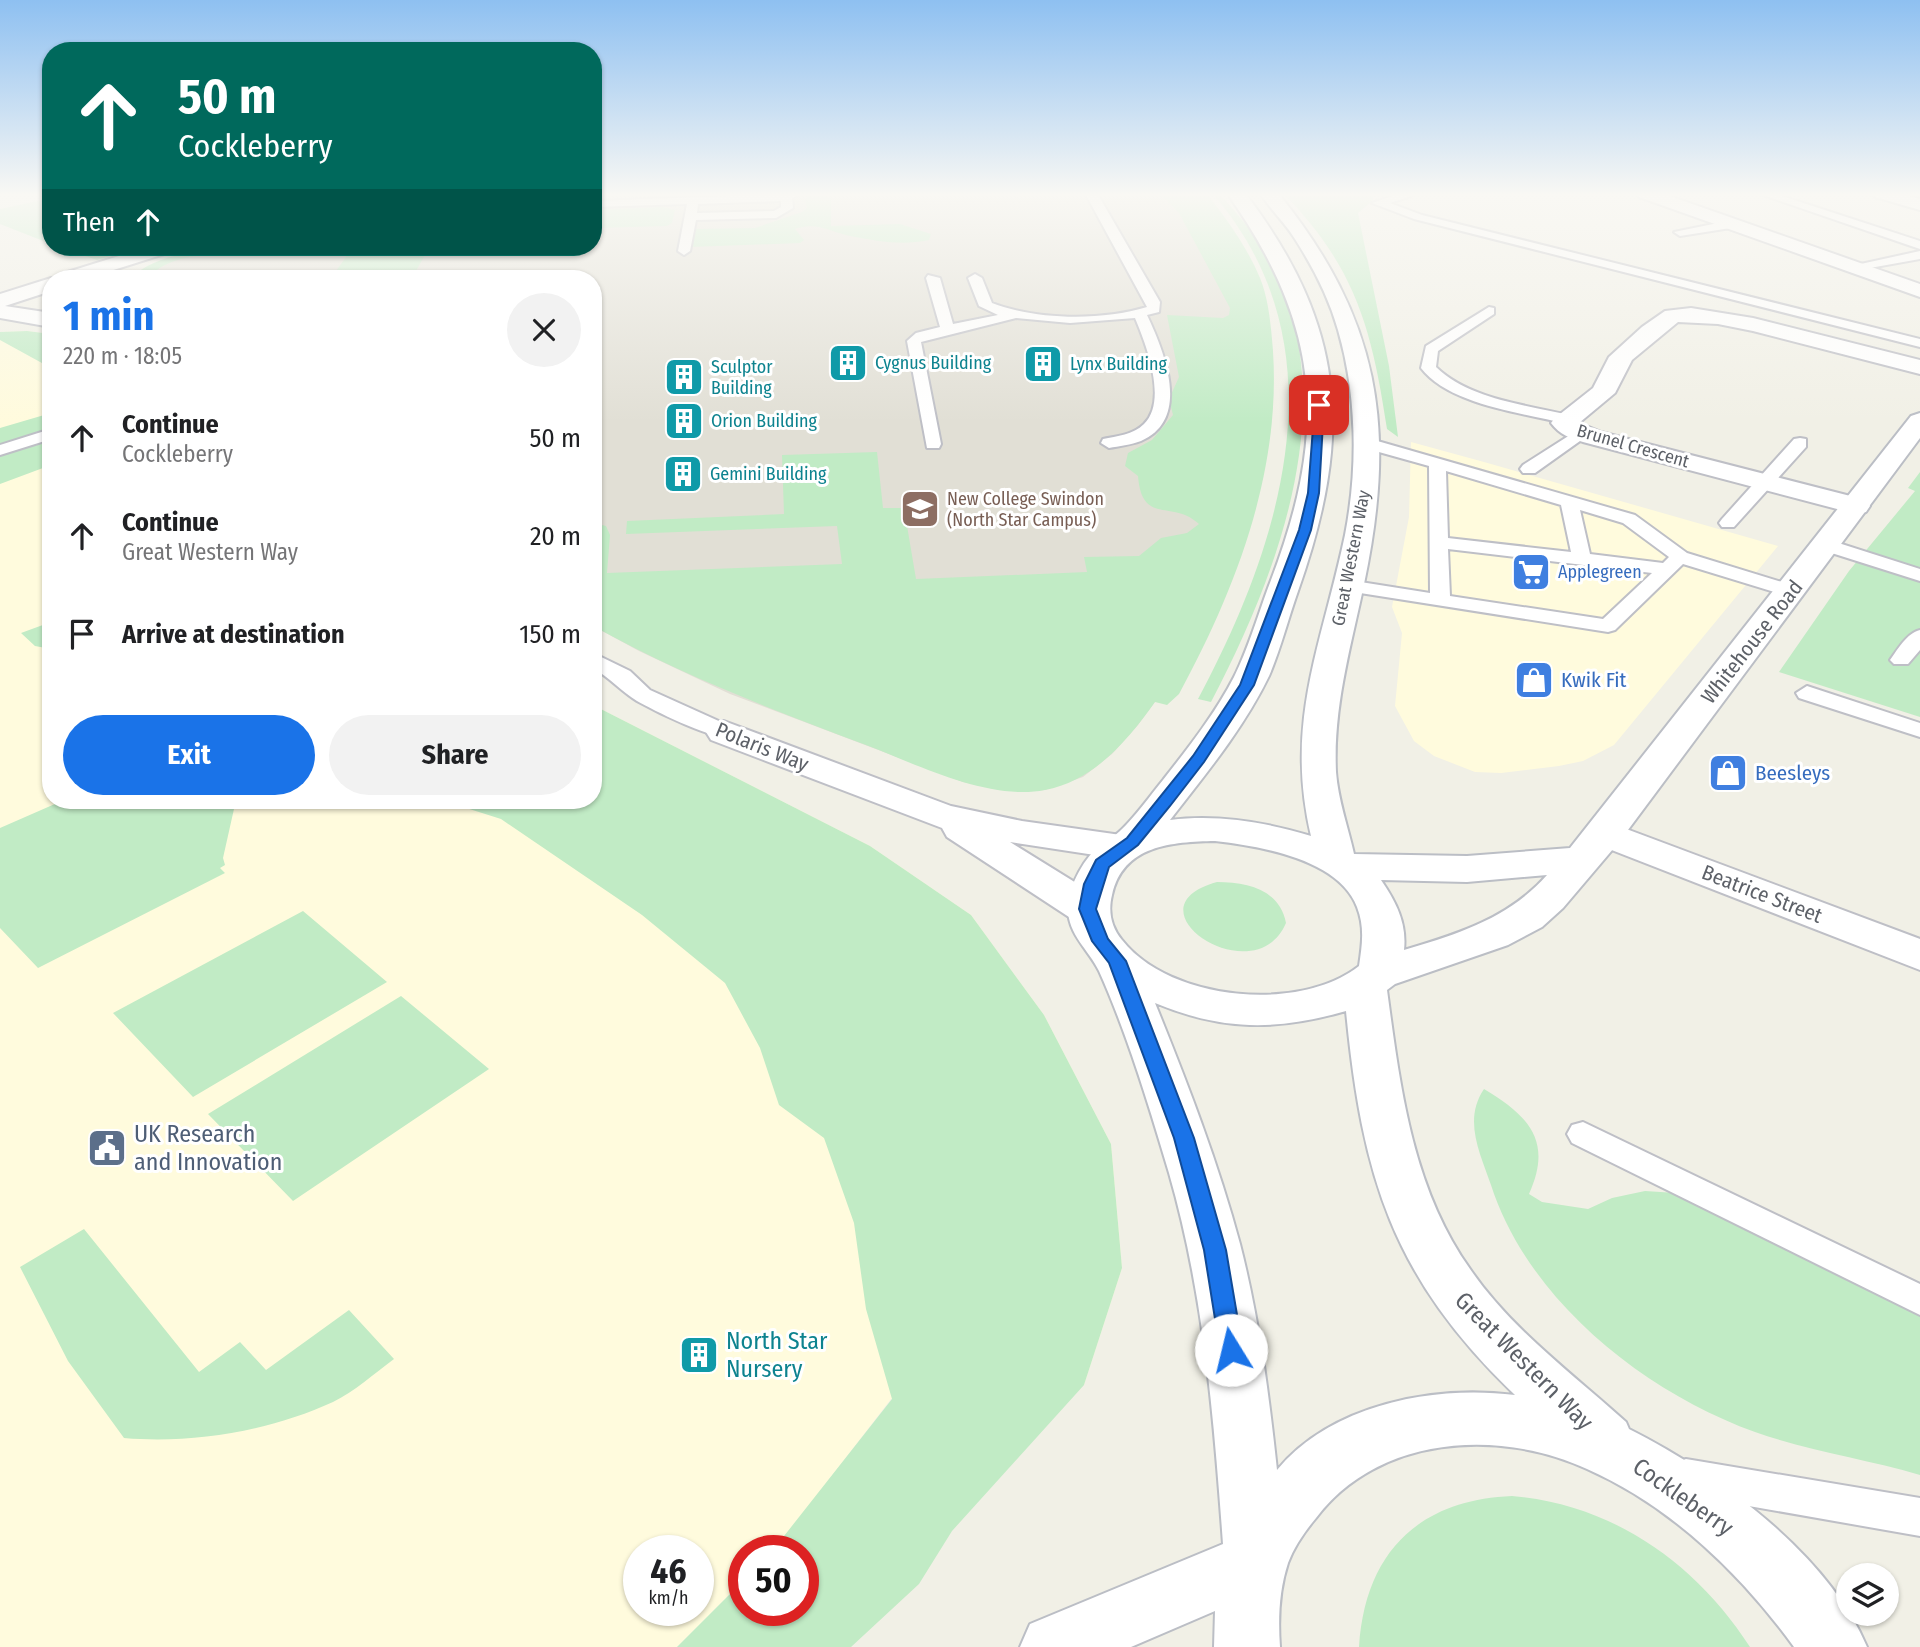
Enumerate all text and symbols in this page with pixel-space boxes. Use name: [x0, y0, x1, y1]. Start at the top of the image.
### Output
text: 50 m: [178, 67, 276, 126]
icon: ahead: [63, 70, 154, 161]
text: Cockleberry: [178, 127, 333, 165]
icon: ahead: [129, 203, 167, 241]
text: Then: [63, 207, 115, 238]
text: 1 min: [63, 291, 154, 341]
button: close: [507, 293, 581, 367]
text: 220 m · 18:05: [63, 342, 182, 370]
building icon: Cygnus Building: [827, 342, 869, 384]
building icon: Lynx Building: [1022, 343, 1064, 385]
place label: Cygnus Building: [875, 352, 992, 374]
place label: Lynx Building: [1070, 353, 1168, 375]
building icon: Sculptor Building: [663, 356, 705, 398]
place label: Sculptor Building: [711, 356, 773, 399]
pin: [1289, 375, 1349, 435]
icon: arrive: [1300, 386, 1338, 424]
building icon: Orion Building: [663, 400, 705, 442]
text: Continue: [122, 409, 219, 440]
place label: Orion Building: [711, 410, 817, 432]
icon: ahead: [63, 419, 101, 457]
street label: Brunel Crescent: [1574, 419, 1692, 473]
text: 50 m: [529, 423, 581, 454]
text: Cockleberry: [122, 440, 233, 468]
building icon: Gemini Building: [662, 453, 704, 495]
place label: Gemini Building: [710, 463, 827, 485]
school or university icon: New College Swindon (North Star Campus): [899, 488, 941, 530]
place label: New College Swindon (North Star Campus): [947, 488, 1104, 531]
street label: Great Western Way: [1327, 488, 1375, 628]
text: Continue: [122, 507, 219, 538]
icon: ahead: [63, 517, 101, 555]
text: 20 m: [530, 521, 581, 552]
text: Great Western Way: [122, 538, 298, 566]
supermarket icon: Applegreen: [1510, 551, 1552, 593]
place label: Applegreen: [1558, 561, 1642, 583]
street label: Whitehouse Road: [1696, 575, 1808, 709]
icon: arrive: [63, 615, 101, 653]
text: Arrive at destination: [122, 619, 345, 650]
text: 150 m: [519, 619, 581, 650]
shop icon: Kwik Fit: [1513, 659, 1555, 701]
place label: Kwik Fit: [1561, 667, 1627, 693]
button: Exit: [63, 715, 315, 795]
button: Share: [329, 715, 581, 795]
street label: Polaris Way: [712, 717, 813, 778]
shop icon: Beesleys: [1707, 752, 1749, 794]
place label: Beesleys: [1755, 760, 1830, 786]
street label: Beatrice Street: [1698, 859, 1826, 929]
place label: UK Research and Innovation: [134, 1120, 282, 1176]
public building icon: UK Research and Innovation: [86, 1127, 128, 1169]
street label: Great Western Way: [1449, 1286, 1599, 1436]
position arrow: [1194, 1313, 1268, 1387]
place label: North Star Nursery: [726, 1327, 828, 1383]
building icon: North Star Nursery: [678, 1334, 720, 1376]
street label: Cockleberry: [1627, 1452, 1739, 1542]
speed limit sign: 50: [728, 1535, 819, 1626]
text: 46: [650, 1550, 687, 1592]
map controls: [1836, 1563, 1899, 1626]
button: layers: [1836, 1563, 1899, 1626]
text: km/h: [648, 1587, 689, 1609]

